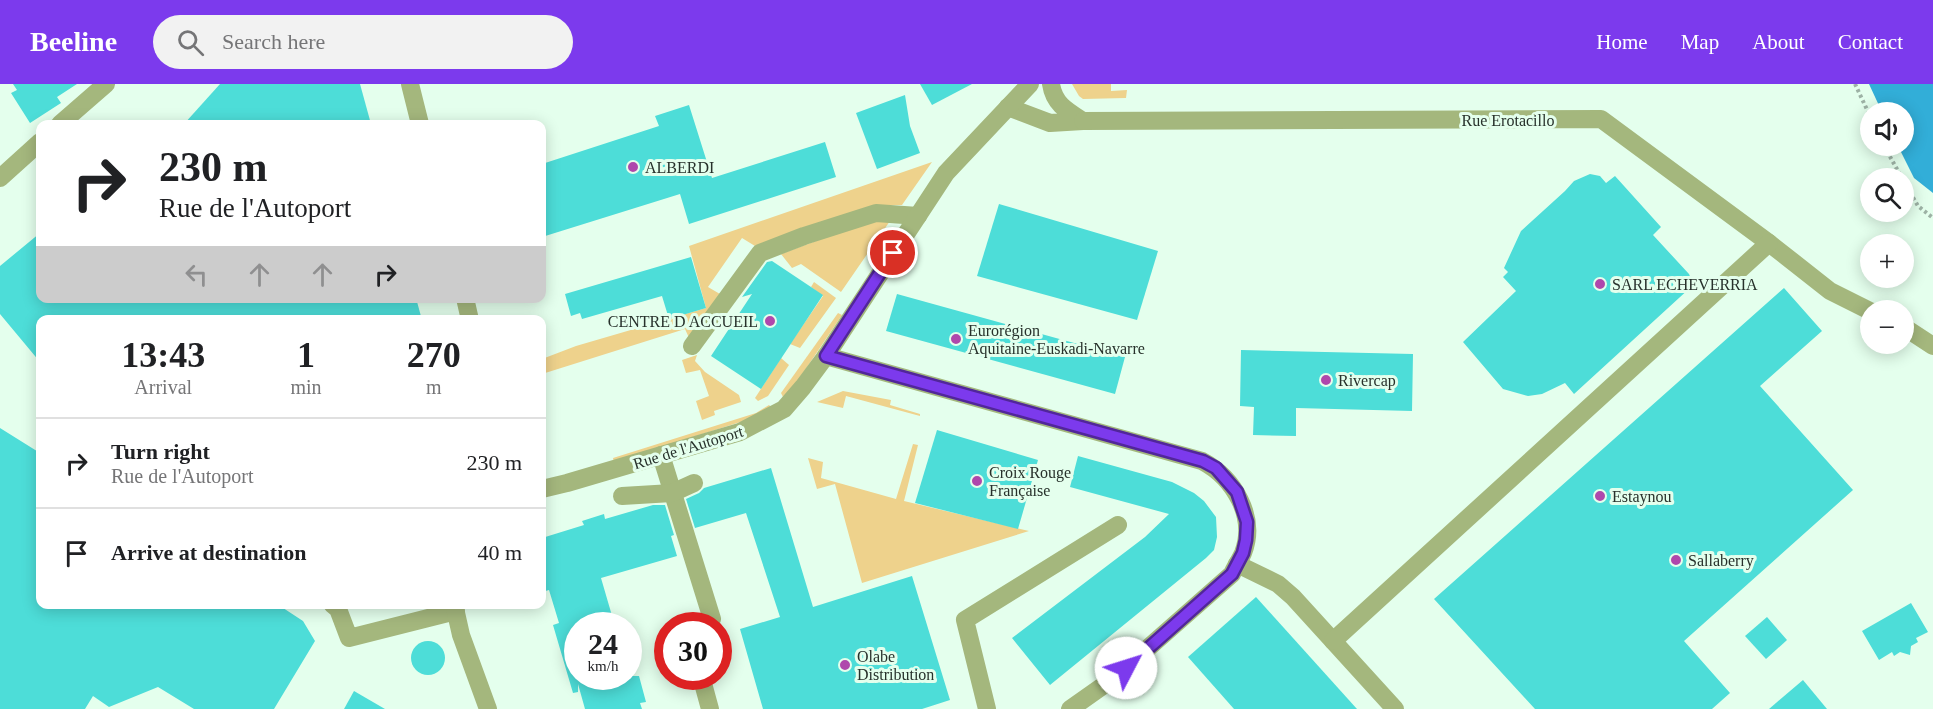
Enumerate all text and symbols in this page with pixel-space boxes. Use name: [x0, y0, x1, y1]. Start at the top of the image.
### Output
search box: [153, 15, 573, 69]
text: Beeline: [30, 26, 117, 57]
icon: search: [174, 26, 207, 59]
text: Search here: [222, 29, 325, 54]
text: Home: [1596, 30, 1648, 54]
text: Map: [1681, 30, 1719, 54]
text: About: [1752, 30, 1805, 54]
text: Contact: [1838, 30, 1903, 54]
map controls: [1860, 102, 1914, 354]
button: sound: [1860, 102, 1914, 156]
street label: Rue Erotacillo: [1462, 112, 1554, 129]
icon: right: [60, 144, 138, 222]
text: 230 m: [159, 144, 268, 190]
place label: ALBERDI: [645, 159, 714, 176]
marker: ALBERDI: [626, 160, 640, 174]
button: search: [1860, 168, 1914, 222]
text: Rue de l'Autoport: [159, 193, 351, 223]
pin: [867, 227, 918, 278]
button: +: [1860, 234, 1914, 288]
icon: arrive: [876, 236, 909, 269]
icon: left: [180, 258, 213, 291]
icon: ahead: [243, 258, 276, 291]
icon: ahead: [306, 258, 339, 291]
icon: right: [369, 258, 402, 291]
place label: SARL ECHEVERRIA: [1612, 276, 1758, 293]
marker: SARL ECHEVERRIA: [1593, 277, 1607, 291]
button: −: [1860, 300, 1914, 354]
place label: CENTRE D ACCUEIL: [608, 313, 758, 330]
marker: CENTRE D ACCUEIL: [763, 314, 777, 328]
place label: Eurorégion Aquitaine-Euskadi-Navarre: [968, 322, 1145, 358]
marker: Eurorégion Aquitaine-Euskadi-Navarre: [949, 332, 963, 346]
text: 13:43: [121, 335, 205, 375]
text: 1: [297, 335, 315, 375]
text: 270: [407, 335, 461, 375]
place label: Rivercap: [1338, 372, 1396, 390]
marker: Rivercap: [1319, 373, 1333, 387]
text: Arrival: [134, 376, 192, 398]
text: min: [290, 376, 322, 398]
text: m: [426, 376, 442, 398]
street label: Rue de l'Autoport: [631, 423, 746, 473]
text: Turn right: [111, 439, 210, 464]
icon: right: [60, 447, 93, 480]
text: 230 m: [466, 450, 522, 475]
place label: Croix Rouge Française: [989, 464, 1071, 500]
text: Rue de l'Autoport: [111, 465, 253, 487]
marker: Croix Rouge Française: [970, 474, 984, 488]
place label: Estaynou: [1612, 488, 1672, 506]
marker: Estaynou: [1593, 489, 1607, 503]
icon: arrive: [60, 537, 93, 570]
text: Arrive at destination: [111, 540, 307, 565]
text: 40 m: [477, 540, 522, 565]
place label: Sallaberry: [1688, 552, 1754, 570]
marker: Sallaberry: [1669, 553, 1683, 567]
speed limit sign: 30: [654, 612, 732, 690]
text: 24: [588, 627, 618, 660]
position arrow: [1094, 636, 1158, 700]
place label: Olabe Distribution: [857, 648, 934, 683]
text: km/h: [588, 658, 618, 674]
marker: Olabe Distribution: [838, 658, 852, 672]

